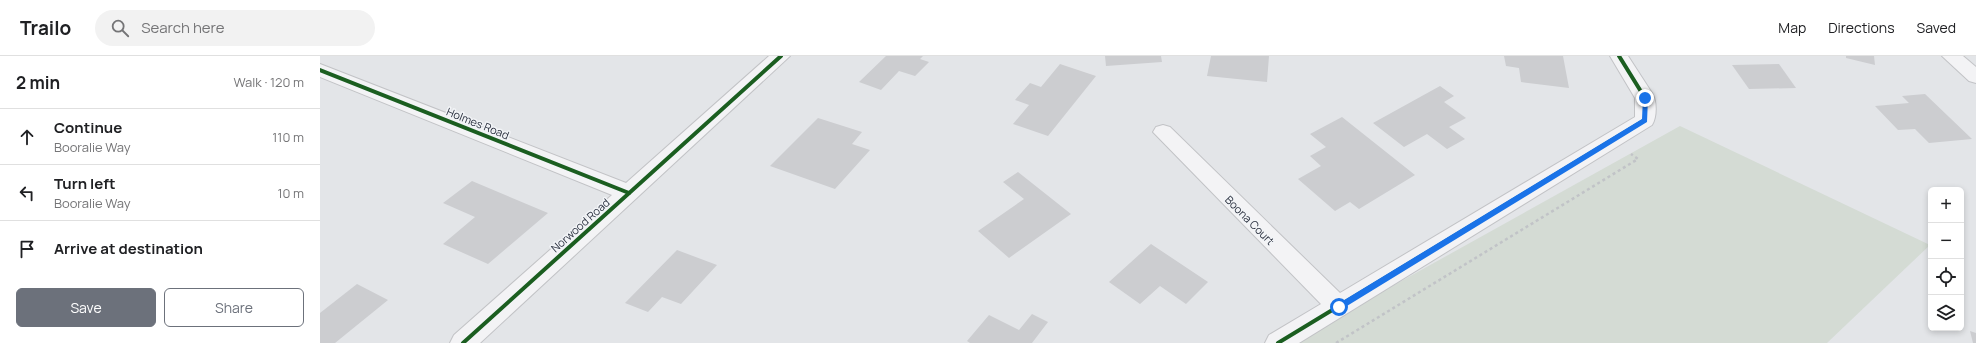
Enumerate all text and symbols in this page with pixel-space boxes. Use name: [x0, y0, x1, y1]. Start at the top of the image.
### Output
search box: [95, 10, 375, 46]
text: Trailo: [20, 15, 71, 41]
icon: search: [109, 17, 131, 39]
text: Search here: [141, 17, 225, 38]
text: Map: [1778, 18, 1806, 37]
text: Directions: [1828, 18, 1895, 37]
text: Saved: [1917, 18, 1956, 37]
text: 2 min: [16, 71, 60, 94]
text: Walk · 120 m: [234, 73, 304, 91]
route end: [1636, 89, 1654, 107]
street label: Holmes Road: [444, 104, 512, 142]
text: Continue: [54, 117, 122, 138]
icon: ahead: [16, 126, 38, 148]
text: 110 m: [272, 128, 304, 146]
text: Booralie Way: [54, 138, 131, 156]
text: Turn left: [54, 173, 116, 194]
icon: left: [16, 182, 38, 204]
text: 10 m: [277, 184, 304, 202]
map controls: [1928, 187, 1964, 331]
button: +: [1928, 187, 1964, 223]
street label: Boona Court: [1222, 192, 1278, 248]
text: Booralie Way: [54, 194, 131, 212]
street label: Norwood Road: [547, 195, 613, 255]
button: −: [1928, 223, 1964, 259]
icon: arrive: [16, 238, 38, 260]
text: Arrive at destination: [54, 238, 203, 259]
button: locate: [1928, 259, 1964, 295]
button: Save: [16, 288, 156, 327]
button: Share: [164, 288, 304, 327]
button: layers: [1928, 295, 1964, 331]
route start: [1330, 298, 1348, 316]

